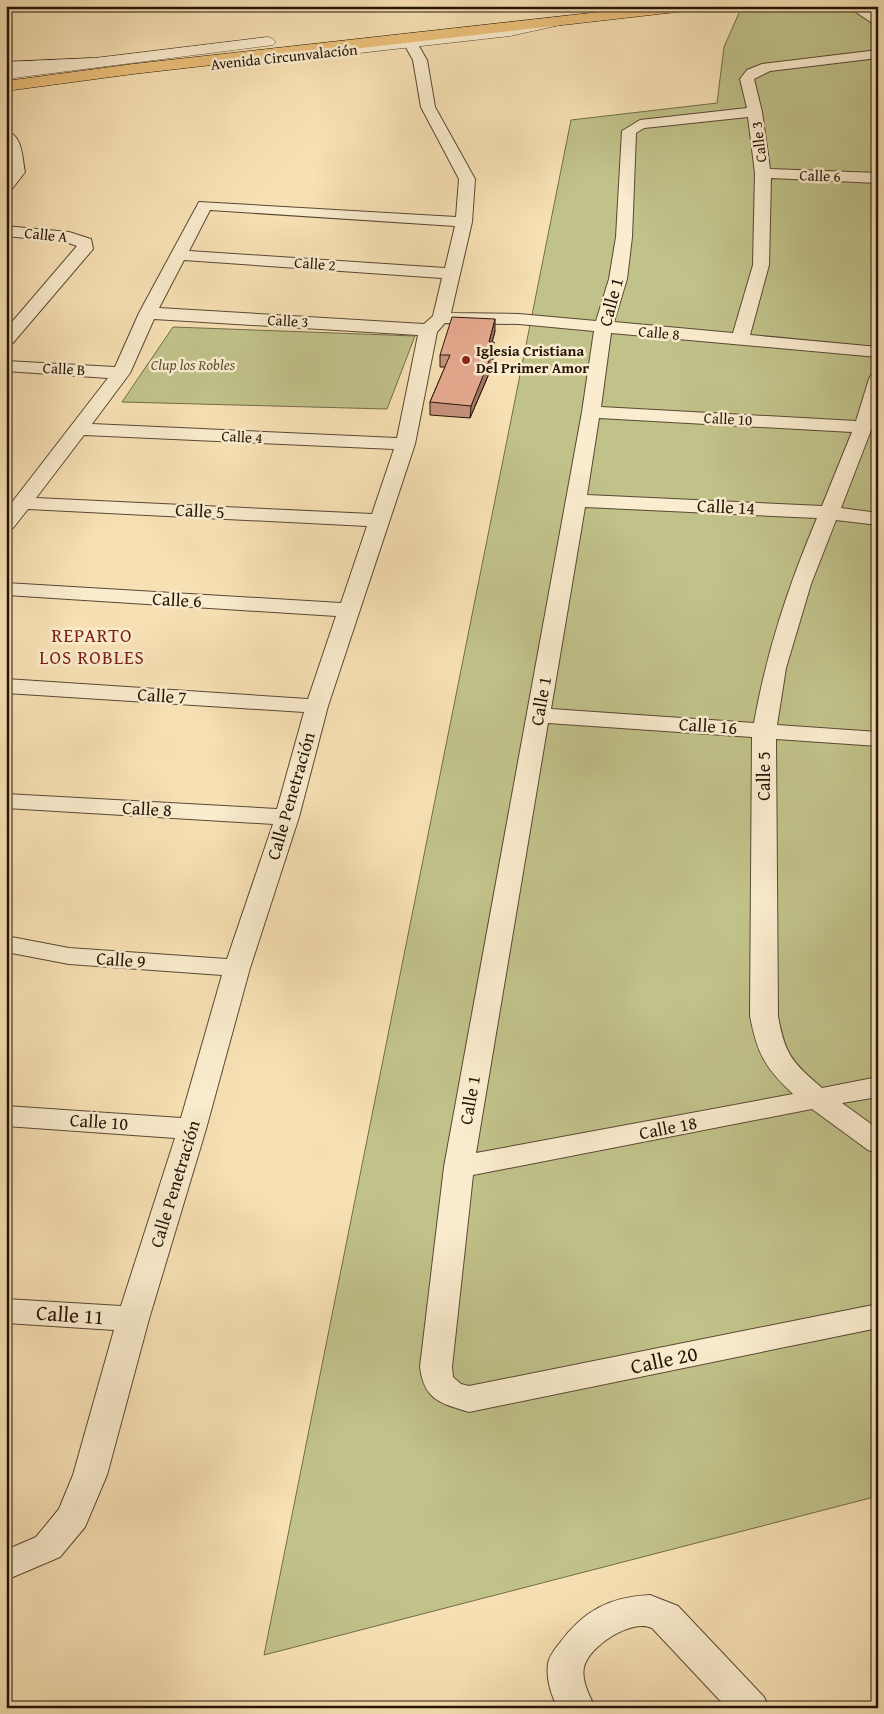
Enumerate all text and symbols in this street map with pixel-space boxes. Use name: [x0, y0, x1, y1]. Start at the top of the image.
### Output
street label: Avenida Circunvalación: [209, 38, 359, 75]
street label: Calle 3: [746, 120, 771, 164]
street label: Calle 6: [799, 164, 841, 187]
street label: Calle A: [24, 222, 69, 247]
street label: Calle 2: [294, 252, 336, 275]
street label: Calle 1: [591, 274, 630, 329]
street label: Calle 3: [267, 309, 309, 332]
street label: Calle 8: [638, 320, 680, 345]
place label: Iglesia Cristiana Del Primer Amor: [476, 340, 589, 378]
park label: Clup los Robles: [151, 354, 236, 375]
marker: Iglesia Cristiana Del Primer Amor: [460, 354, 472, 366]
street label: Calle B: [42, 357, 86, 380]
street label: Calle 10: [703, 407, 753, 430]
street label: Calle 4: [221, 425, 263, 448]
street label: Calle 14: [696, 491, 756, 522]
street label: Calle 5: [175, 496, 225, 525]
street label: Calle 6: [152, 585, 202, 614]
district label: REPARTO LOS ROBLES: [39, 621, 145, 671]
street label: Calle 1: [523, 674, 558, 728]
street label: Calle 7: [136, 680, 188, 711]
street label: Calle 16: [678, 710, 738, 741]
street label: Calle Penetración: [259, 729, 322, 863]
street label: Calle 5: [750, 751, 777, 801]
street label: Calle 8: [122, 794, 172, 823]
street label: Calle 9: [95, 944, 147, 975]
street label: Calle 1: [452, 1073, 487, 1127]
street label: Calle 10: [69, 1106, 129, 1137]
street label: Calle 18: [637, 1109, 699, 1146]
street label: Calle Penetración: [142, 1117, 207, 1251]
street label: Calle 11: [35, 1297, 105, 1332]
street label: Calle 20: [627, 1337, 700, 1382]

